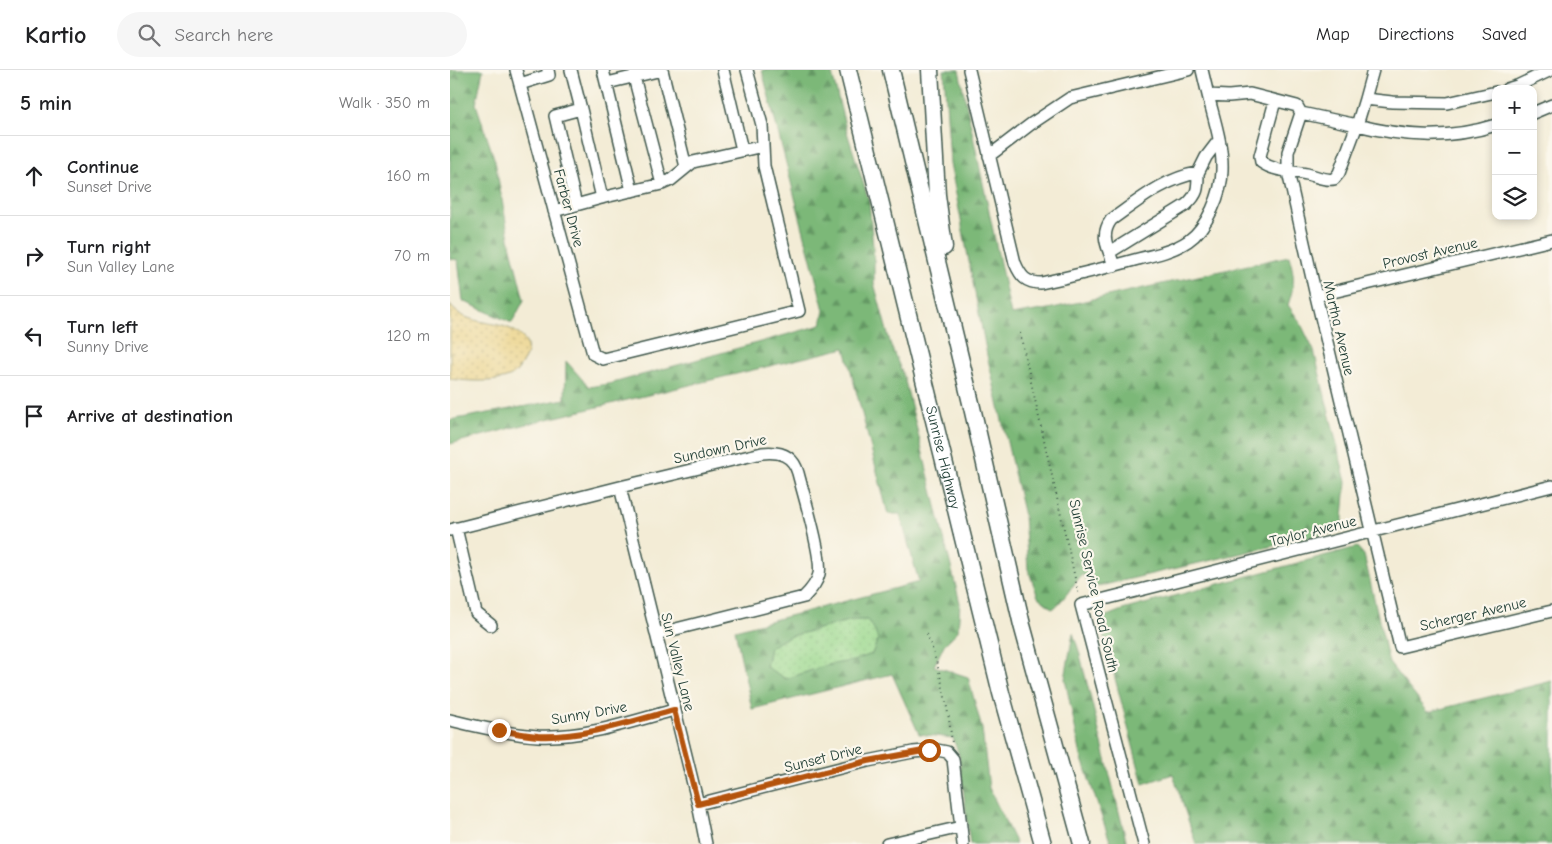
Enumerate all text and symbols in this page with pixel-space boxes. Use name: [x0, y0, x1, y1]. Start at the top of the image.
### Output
search box: [117, 12, 467, 57]
text: Kartio: [25, 21, 87, 49]
icon: search: [135, 21, 163, 49]
text: Search here: [175, 24, 273, 46]
text: Map: [1316, 24, 1350, 45]
text: Directions: [1378, 24, 1454, 45]
text: Saved: [1482, 24, 1527, 45]
map controls: [1492, 85, 1537, 220]
button: +: [1492, 85, 1537, 130]
text: 5 min: [20, 91, 72, 115]
text: Walk · 350 m: [339, 94, 430, 112]
button: −: [1492, 130, 1537, 175]
text: Continue: [67, 156, 139, 178]
icon: ahead: [20, 162, 48, 190]
text: 160 m: [387, 167, 430, 185]
street label: Farber Drive: [550, 167, 588, 250]
button: layers: [1492, 175, 1537, 220]
text: Sunset Drive: [67, 178, 152, 196]
street label: Provost Avenue: [1381, 233, 1480, 273]
text: Turn right: [67, 236, 151, 258]
icon: right: [20, 242, 48, 270]
text: 70 m: [394, 247, 430, 265]
text: Sun Valley Lane: [67, 258, 175, 276]
street label: Martha Avenue: [1319, 279, 1359, 378]
text: Turn left: [67, 316, 138, 338]
icon: left: [20, 322, 48, 350]
text: 120 m: [387, 327, 430, 345]
text: Sunny Drive: [67, 338, 149, 356]
icon: arrive: [20, 402, 48, 430]
street label: Sunrise Highway: [922, 404, 965, 511]
text: Arrive at destination: [67, 405, 233, 427]
street label: Sundown Drive: [672, 430, 769, 468]
street label: Sunrise Service Road South: [1065, 498, 1123, 674]
street label: Taylor Avenue: [1268, 511, 1359, 550]
street label: Scherger Avenue: [1418, 593, 1528, 635]
street label: Sun Valley Lane: [657, 611, 699, 714]
street label: Sunny Drive: [550, 697, 629, 729]
route end: [488, 719, 511, 742]
route start: [918, 739, 941, 762]
street label: Sunset Drive: [782, 740, 864, 776]

